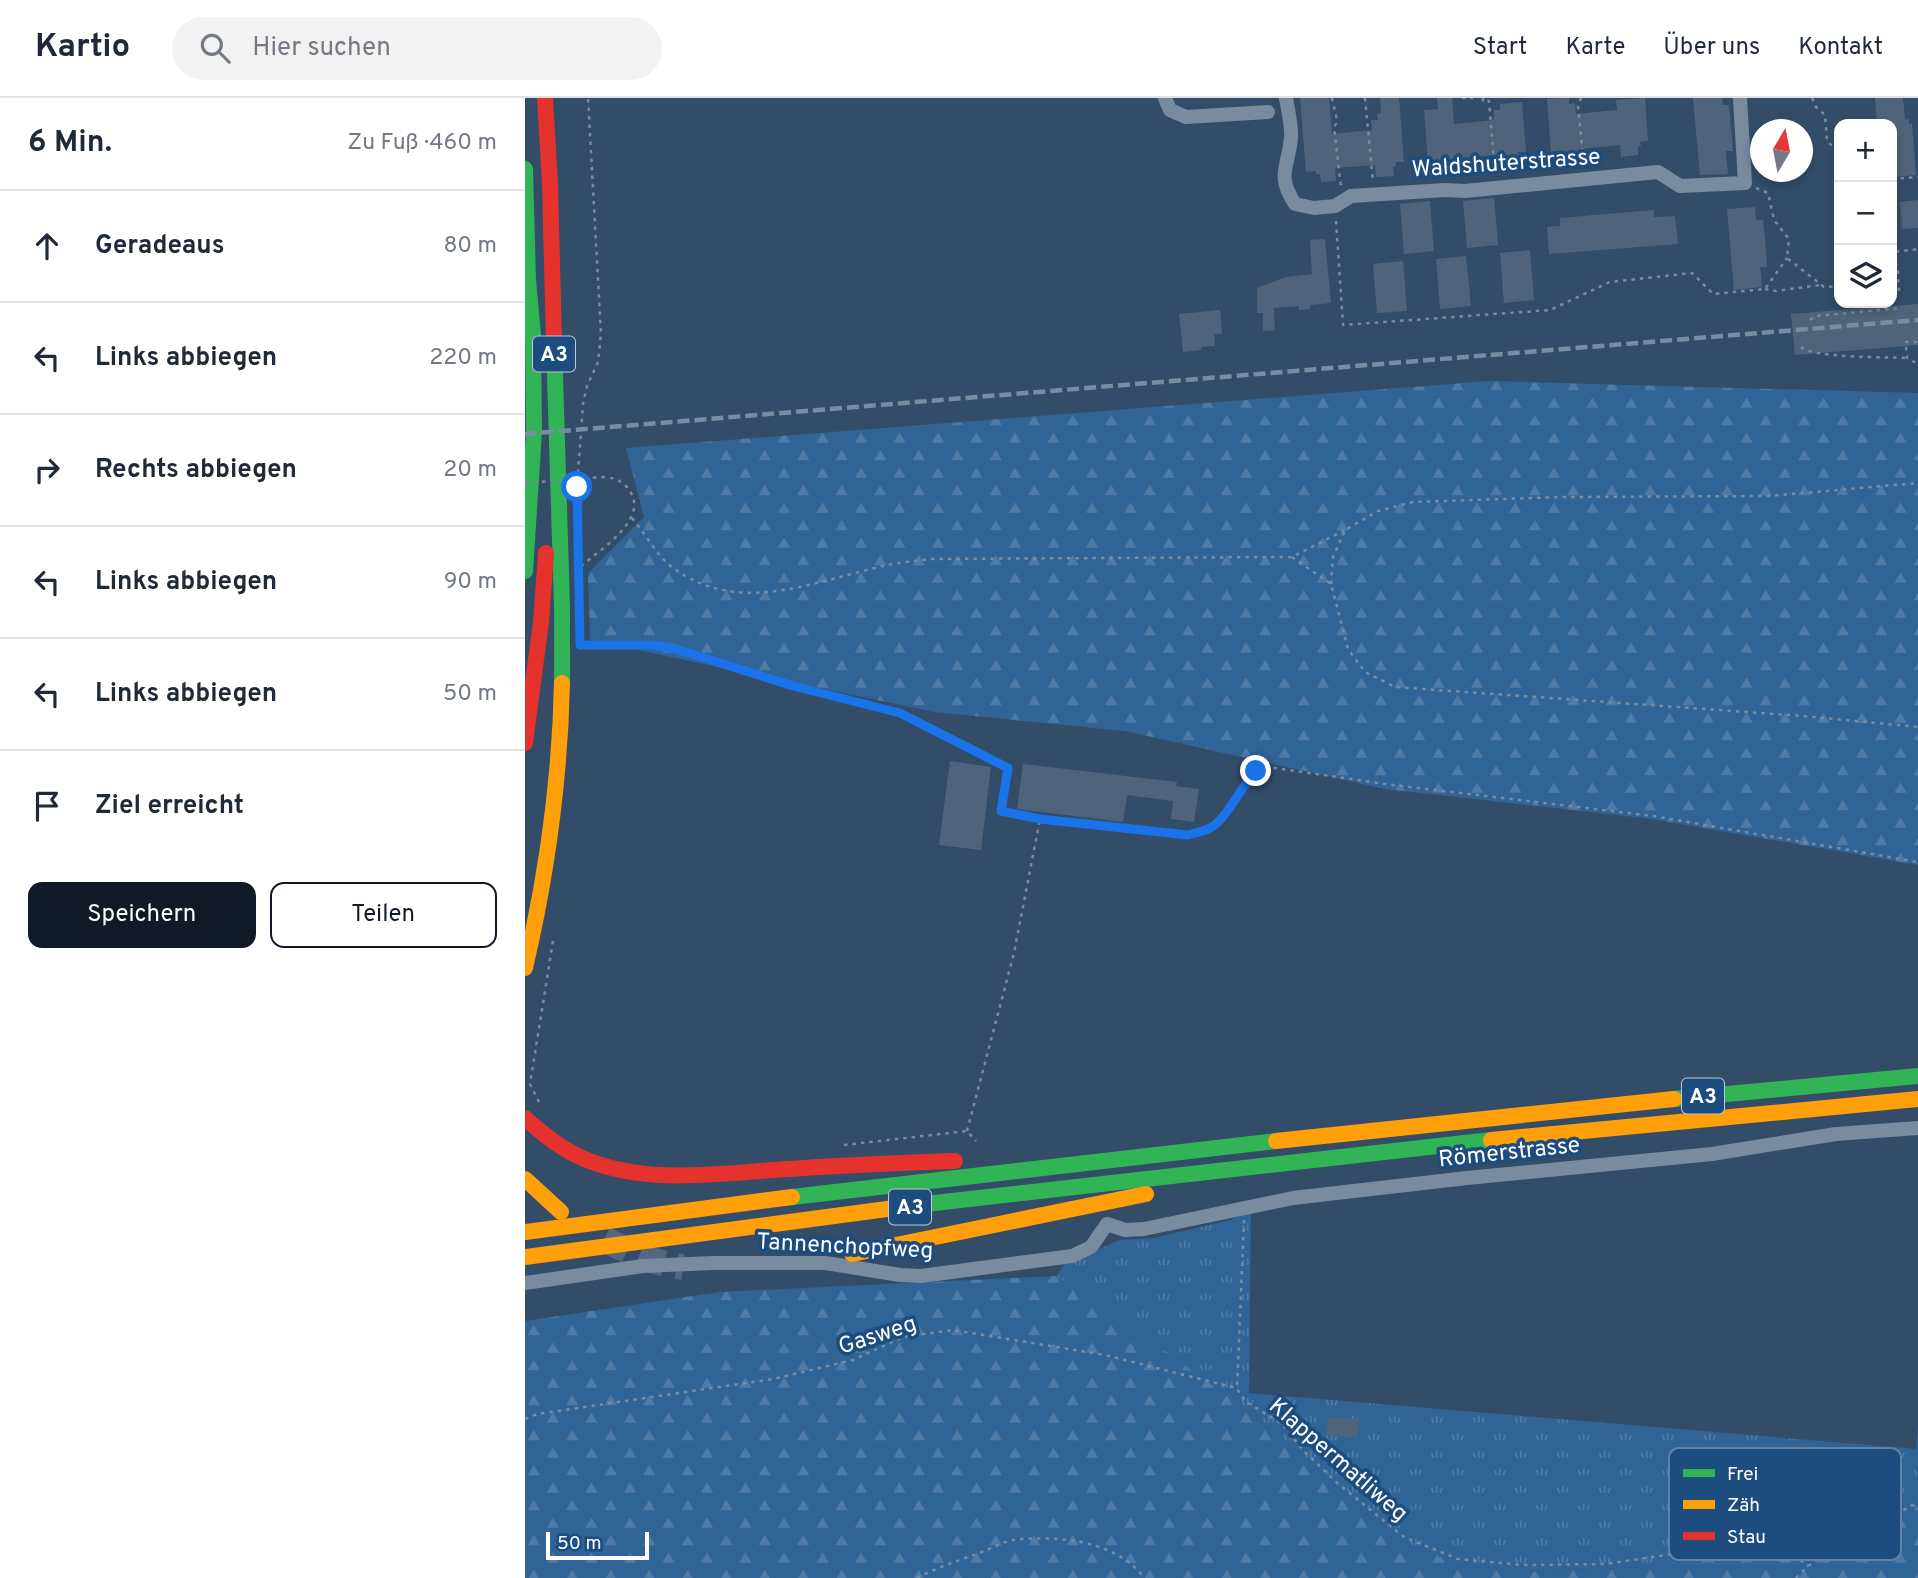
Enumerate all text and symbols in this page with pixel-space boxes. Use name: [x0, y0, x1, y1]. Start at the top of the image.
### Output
search box: [172, 17, 662, 80]
text: Kartio: [35, 27, 130, 69]
icon: search: [196, 29, 234, 67]
text: Hier suchen: [252, 32, 391, 65]
text: Start: [1473, 33, 1527, 63]
text: Karte: [1565, 33, 1625, 63]
text: Über uns: [1663, 33, 1760, 63]
text: Kontakt: [1798, 33, 1883, 63]
north arrow: [1750, 119, 1813, 182]
map controls: [1834, 119, 1897, 308]
button: +: [1834, 119, 1897, 182]
text: 6 Min.: [28, 125, 112, 162]
text: Zu Fuß · 460 m: [347, 129, 497, 158]
street label: Waldshuterstrasse: [1411, 143, 1601, 186]
button: −: [1834, 182, 1897, 245]
icon: ahead: [28, 227, 66, 265]
text: Geradeaus: [95, 230, 224, 263]
text: 80 m: [444, 232, 497, 261]
button: layers: [1834, 245, 1897, 308]
road number: A3: [533, 336, 575, 372]
icon: left: [28, 339, 66, 377]
text: Links abbiegen: [95, 342, 277, 375]
text: 220 m: [429, 344, 497, 373]
icon: right: [28, 451, 66, 489]
text: Rechts abbiegen: [95, 454, 297, 487]
text: 20 m: [443, 456, 497, 485]
route start: [561, 471, 592, 502]
icon: left: [28, 563, 66, 601]
text: Links abbiegen: [95, 566, 277, 599]
text: 90 m: [444, 568, 497, 597]
icon: left: [28, 675, 66, 713]
text: Links abbiegen: [95, 678, 277, 711]
text: 50 m: [443, 680, 497, 709]
route end: [1240, 755, 1271, 786]
icon: arrive: [28, 787, 66, 825]
text: Ziel erreicht: [95, 790, 244, 823]
button: Speichern: [28, 882, 256, 948]
button: Teilen: [270, 882, 497, 948]
road number: A3: [1682, 1079, 1724, 1114]
street label: Römerstrasse: [1437, 1132, 1581, 1175]
road number: A3: [889, 1190, 931, 1224]
street label: Tannenchopfweg: [756, 1228, 934, 1267]
street label: Gasweg: [835, 1310, 921, 1363]
street label: Klappermatliweg: [1262, 1393, 1413, 1529]
legend: [1669, 1448, 1901, 1560]
text: Frei: [1727, 1463, 1758, 1487]
text: Zäh: [1727, 1494, 1760, 1518]
text: Stau: [1727, 1526, 1766, 1550]
scale bar: [546, 1529, 649, 1561]
text: 50 m: [557, 1532, 602, 1556]

